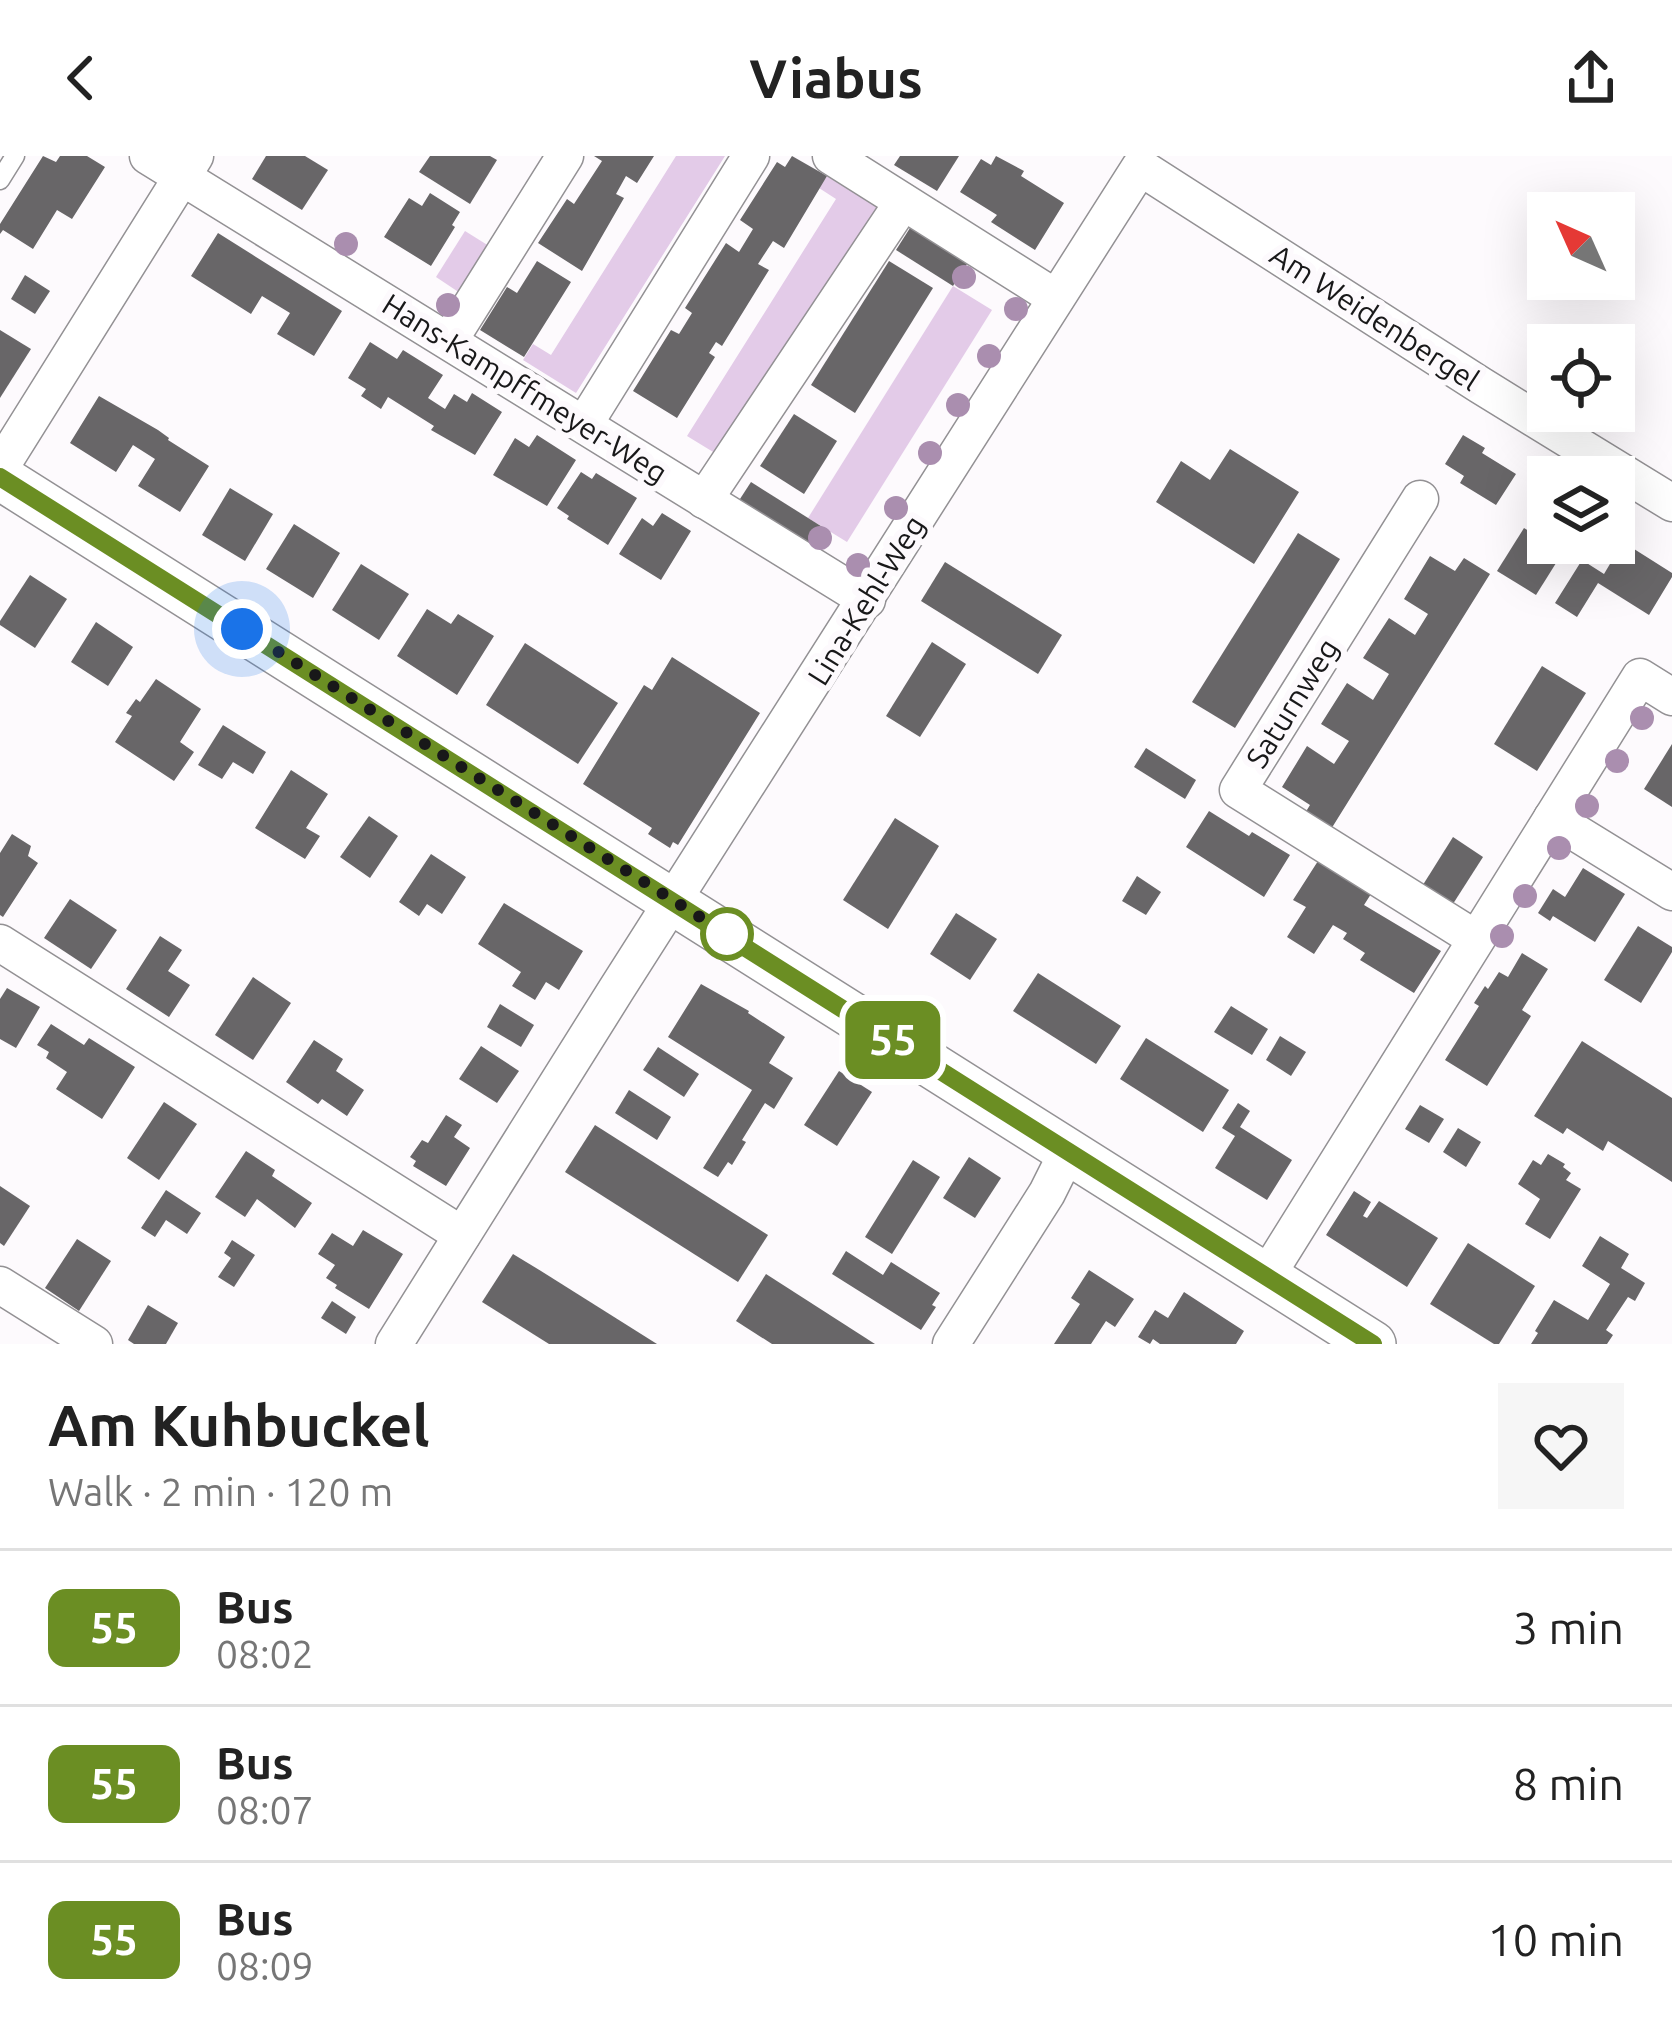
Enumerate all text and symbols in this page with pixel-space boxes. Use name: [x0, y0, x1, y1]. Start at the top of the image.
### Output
icon: back: [48, 45, 114, 111]
icon: share: [1558, 45, 1624, 111]
text: Viabus: [749, 48, 923, 108]
north arrow: [1527, 192, 1635, 300]
map controls: [1527, 192, 1635, 564]
street label: Am Weidenbergel: [1264, 237, 1486, 397]
street label: Hans-Kampffmeyer-Weg: [376, 286, 674, 490]
button: locate: [1527, 324, 1635, 432]
button: layers: [1527, 456, 1635, 564]
street label: Lina-Kehl-Weg: [800, 509, 932, 691]
your location: [212, 599, 272, 659]
street label: Saturnweg: [1239, 632, 1345, 774]
unlabelled marker: [702, 909, 752, 959]
line badge: 55: [839, 1001, 947, 1079]
text: 55: [869, 1016, 917, 1063]
button: heart: [1498, 1383, 1624, 1509]
text: Am Kuhbuckel: [48, 1393, 430, 1457]
text: Walk · 2 min · 120 m: [48, 1470, 393, 1513]
text: Bus: [216, 1581, 293, 1632]
text: 3 min: [1513, 1602, 1624, 1653]
text: 55: [90, 1604, 138, 1651]
text: 08:02: [216, 1632, 314, 1675]
text: Bus: [216, 1737, 293, 1788]
text: 8 min: [1513, 1758, 1624, 1809]
text: 55: [90, 1760, 138, 1807]
text: 08:07: [216, 1788, 314, 1831]
text: Bus: [216, 1893, 293, 1944]
text: 10 min: [1487, 1914, 1624, 1965]
text: 55: [90, 1916, 138, 1963]
text: 08:09: [216, 1944, 314, 1987]

